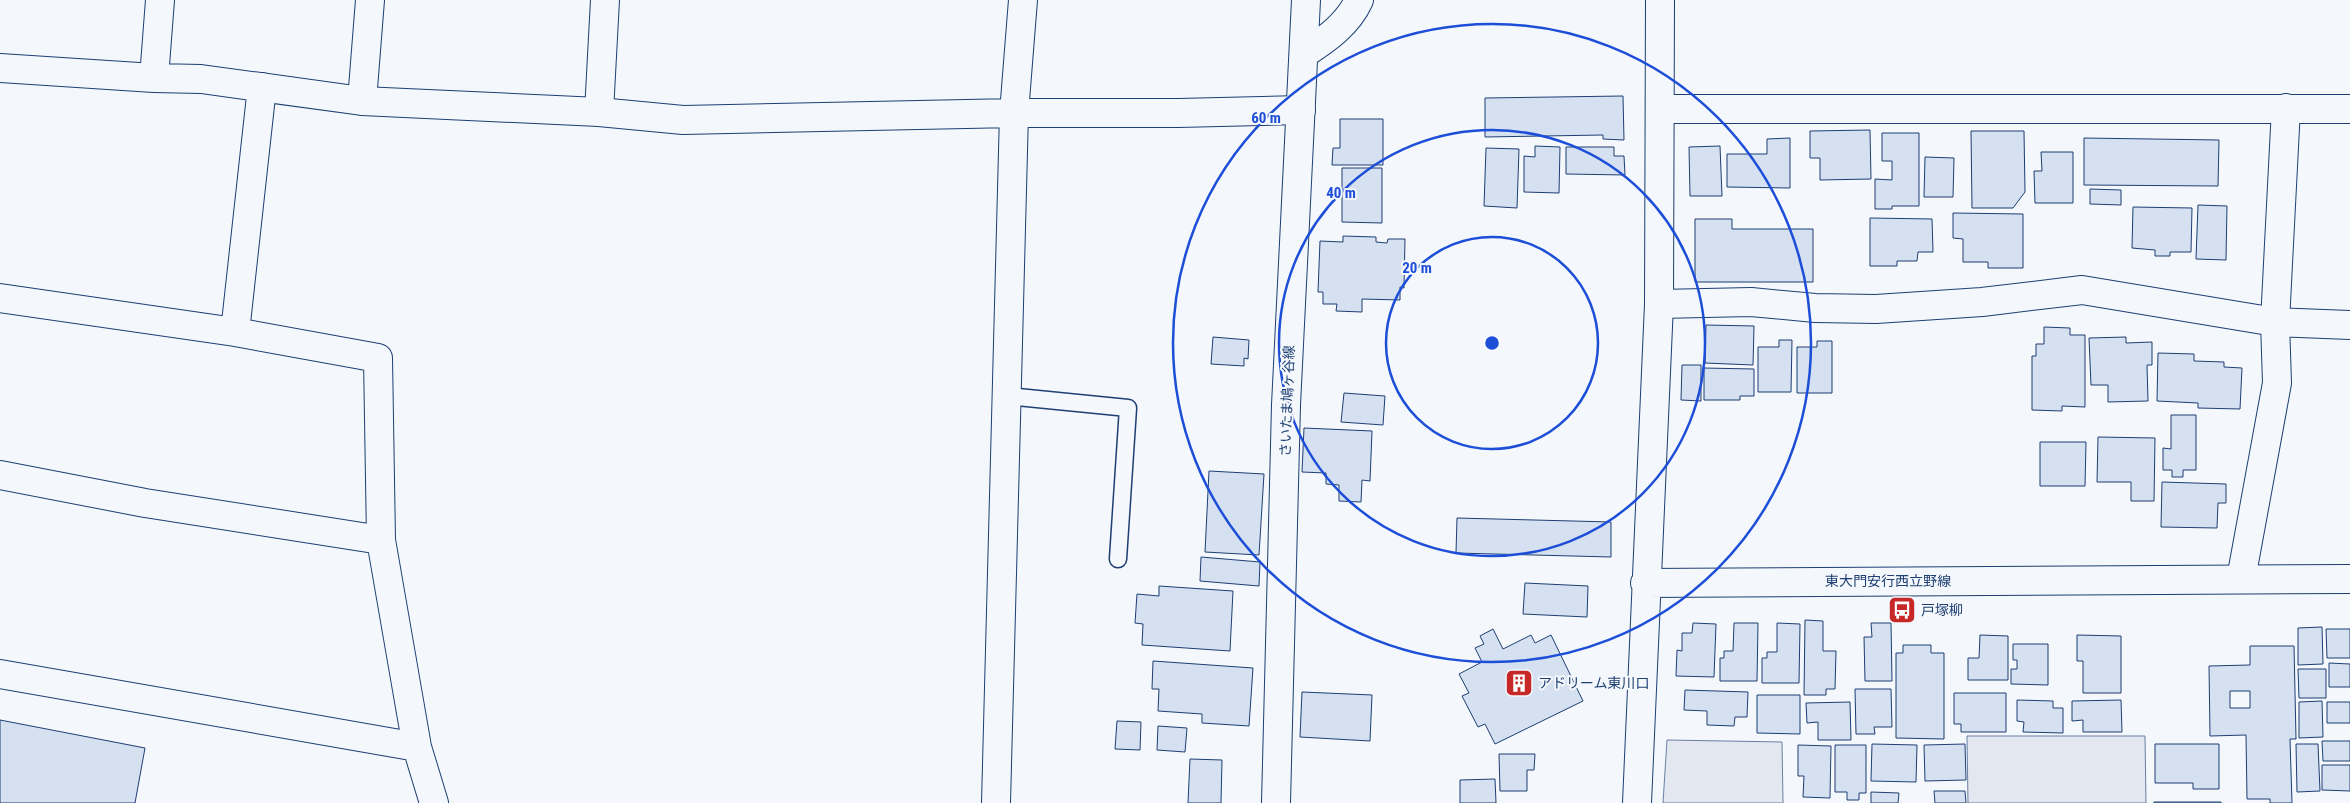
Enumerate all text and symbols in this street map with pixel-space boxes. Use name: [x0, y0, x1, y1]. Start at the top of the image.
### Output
text: 60 m: [1251, 109, 1281, 127]
text: 40 m: [1326, 184, 1356, 202]
text: 20 m: [1402, 259, 1432, 277]
centre of rings: [1483, 334, 1501, 352]
street label: さいたま鳩ヶ谷線: [1277, 345, 1297, 457]
street label: 東大門安行西立野線: [1825, 573, 1951, 589]
bus stop icon: 戸塚柳: [1887, 595, 1917, 625]
place label: 戸塚柳: [1921, 602, 1963, 618]
building icon: アドリーム東川口: [1504, 668, 1534, 698]
place label: アドリーム東川口: [1538, 675, 1650, 691]

